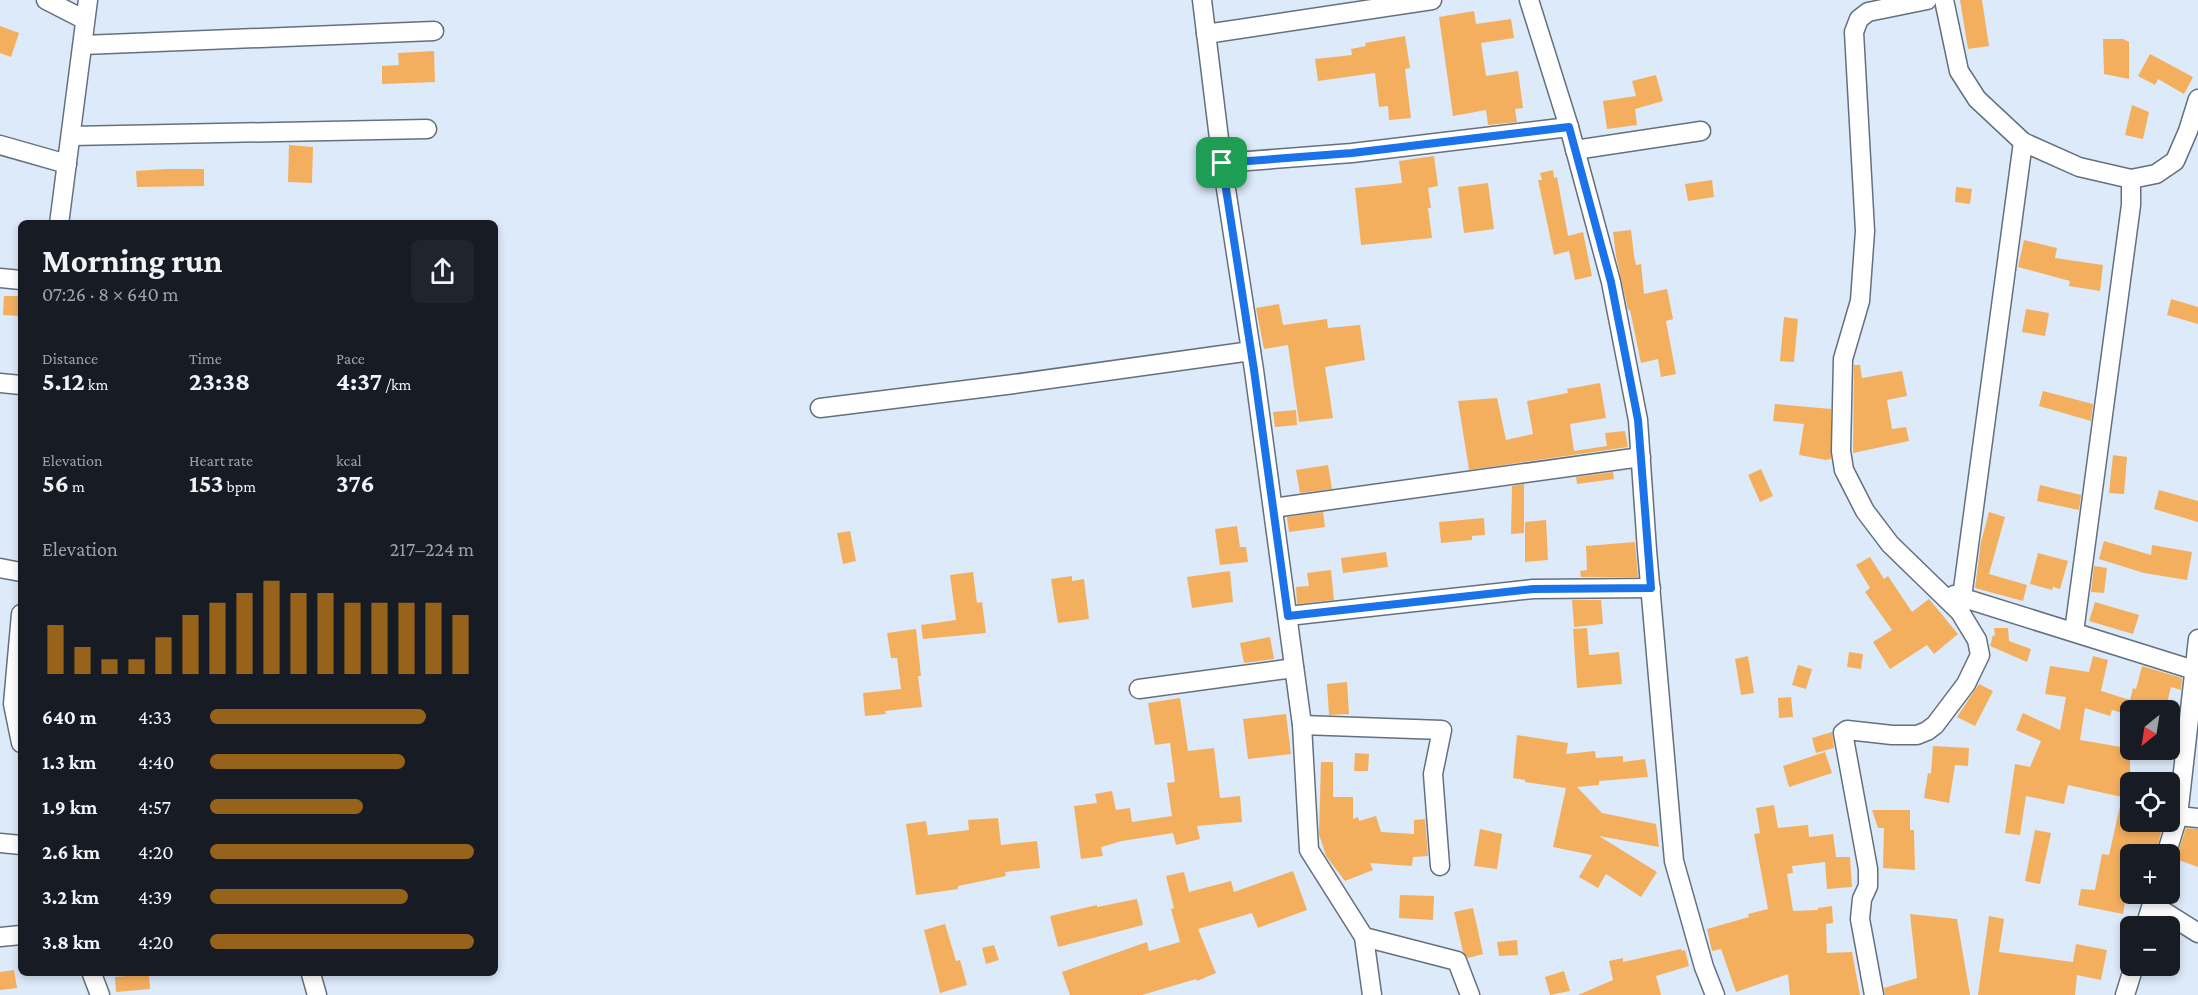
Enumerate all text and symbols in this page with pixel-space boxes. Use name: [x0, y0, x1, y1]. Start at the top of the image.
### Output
pin: [1196, 137, 1247, 188]
icon: arrive: [1205, 146, 1238, 179]
button: share: [411, 240, 474, 303]
text: Morning run: [42, 242, 223, 279]
text: 07:26 · 8 × 640 m: [42, 283, 179, 305]
text: Distance: [42, 350, 98, 367]
text: Time: [189, 350, 222, 367]
text: Pace: [336, 350, 365, 367]
text: 5.12: [42, 367, 85, 396]
text: 23:38: [189, 367, 250, 396]
text: 4:37: [336, 367, 382, 396]
text: km: [85, 376, 108, 393]
text: /km: [382, 376, 411, 393]
text: Elevation: [42, 452, 103, 469]
text: Heart rate: [189, 452, 253, 469]
text: kcal: [336, 452, 362, 469]
text: 56: [42, 469, 69, 498]
text: 153: [189, 469, 224, 498]
text: 376: [336, 469, 375, 498]
text: m: [69, 478, 85, 495]
text: bpm: [224, 478, 256, 495]
text: Elevation: [42, 538, 118, 560]
text: 217–224 m: [390, 538, 474, 560]
north arrow: [2120, 700, 2180, 760]
map controls: [2120, 700, 2180, 976]
text: 640 m: [42, 706, 97, 728]
text: 4:33: [138, 706, 172, 728]
text: 1.3 km: [42, 751, 96, 773]
text: 4:40: [138, 751, 174, 773]
button: locate: [2120, 772, 2180, 832]
text: 1.9 km: [42, 796, 97, 818]
text: 4:57: [138, 796, 171, 818]
text: 2.6 km: [42, 841, 100, 863]
text: 4:20: [138, 841, 174, 863]
button: +: [2120, 844, 2180, 904]
text: 3.2 km: [42, 886, 99, 908]
text: 4:39: [138, 886, 172, 908]
button: −: [2120, 916, 2180, 976]
text: 3.8 km: [42, 931, 101, 953]
text: 4:20: [138, 931, 174, 953]

